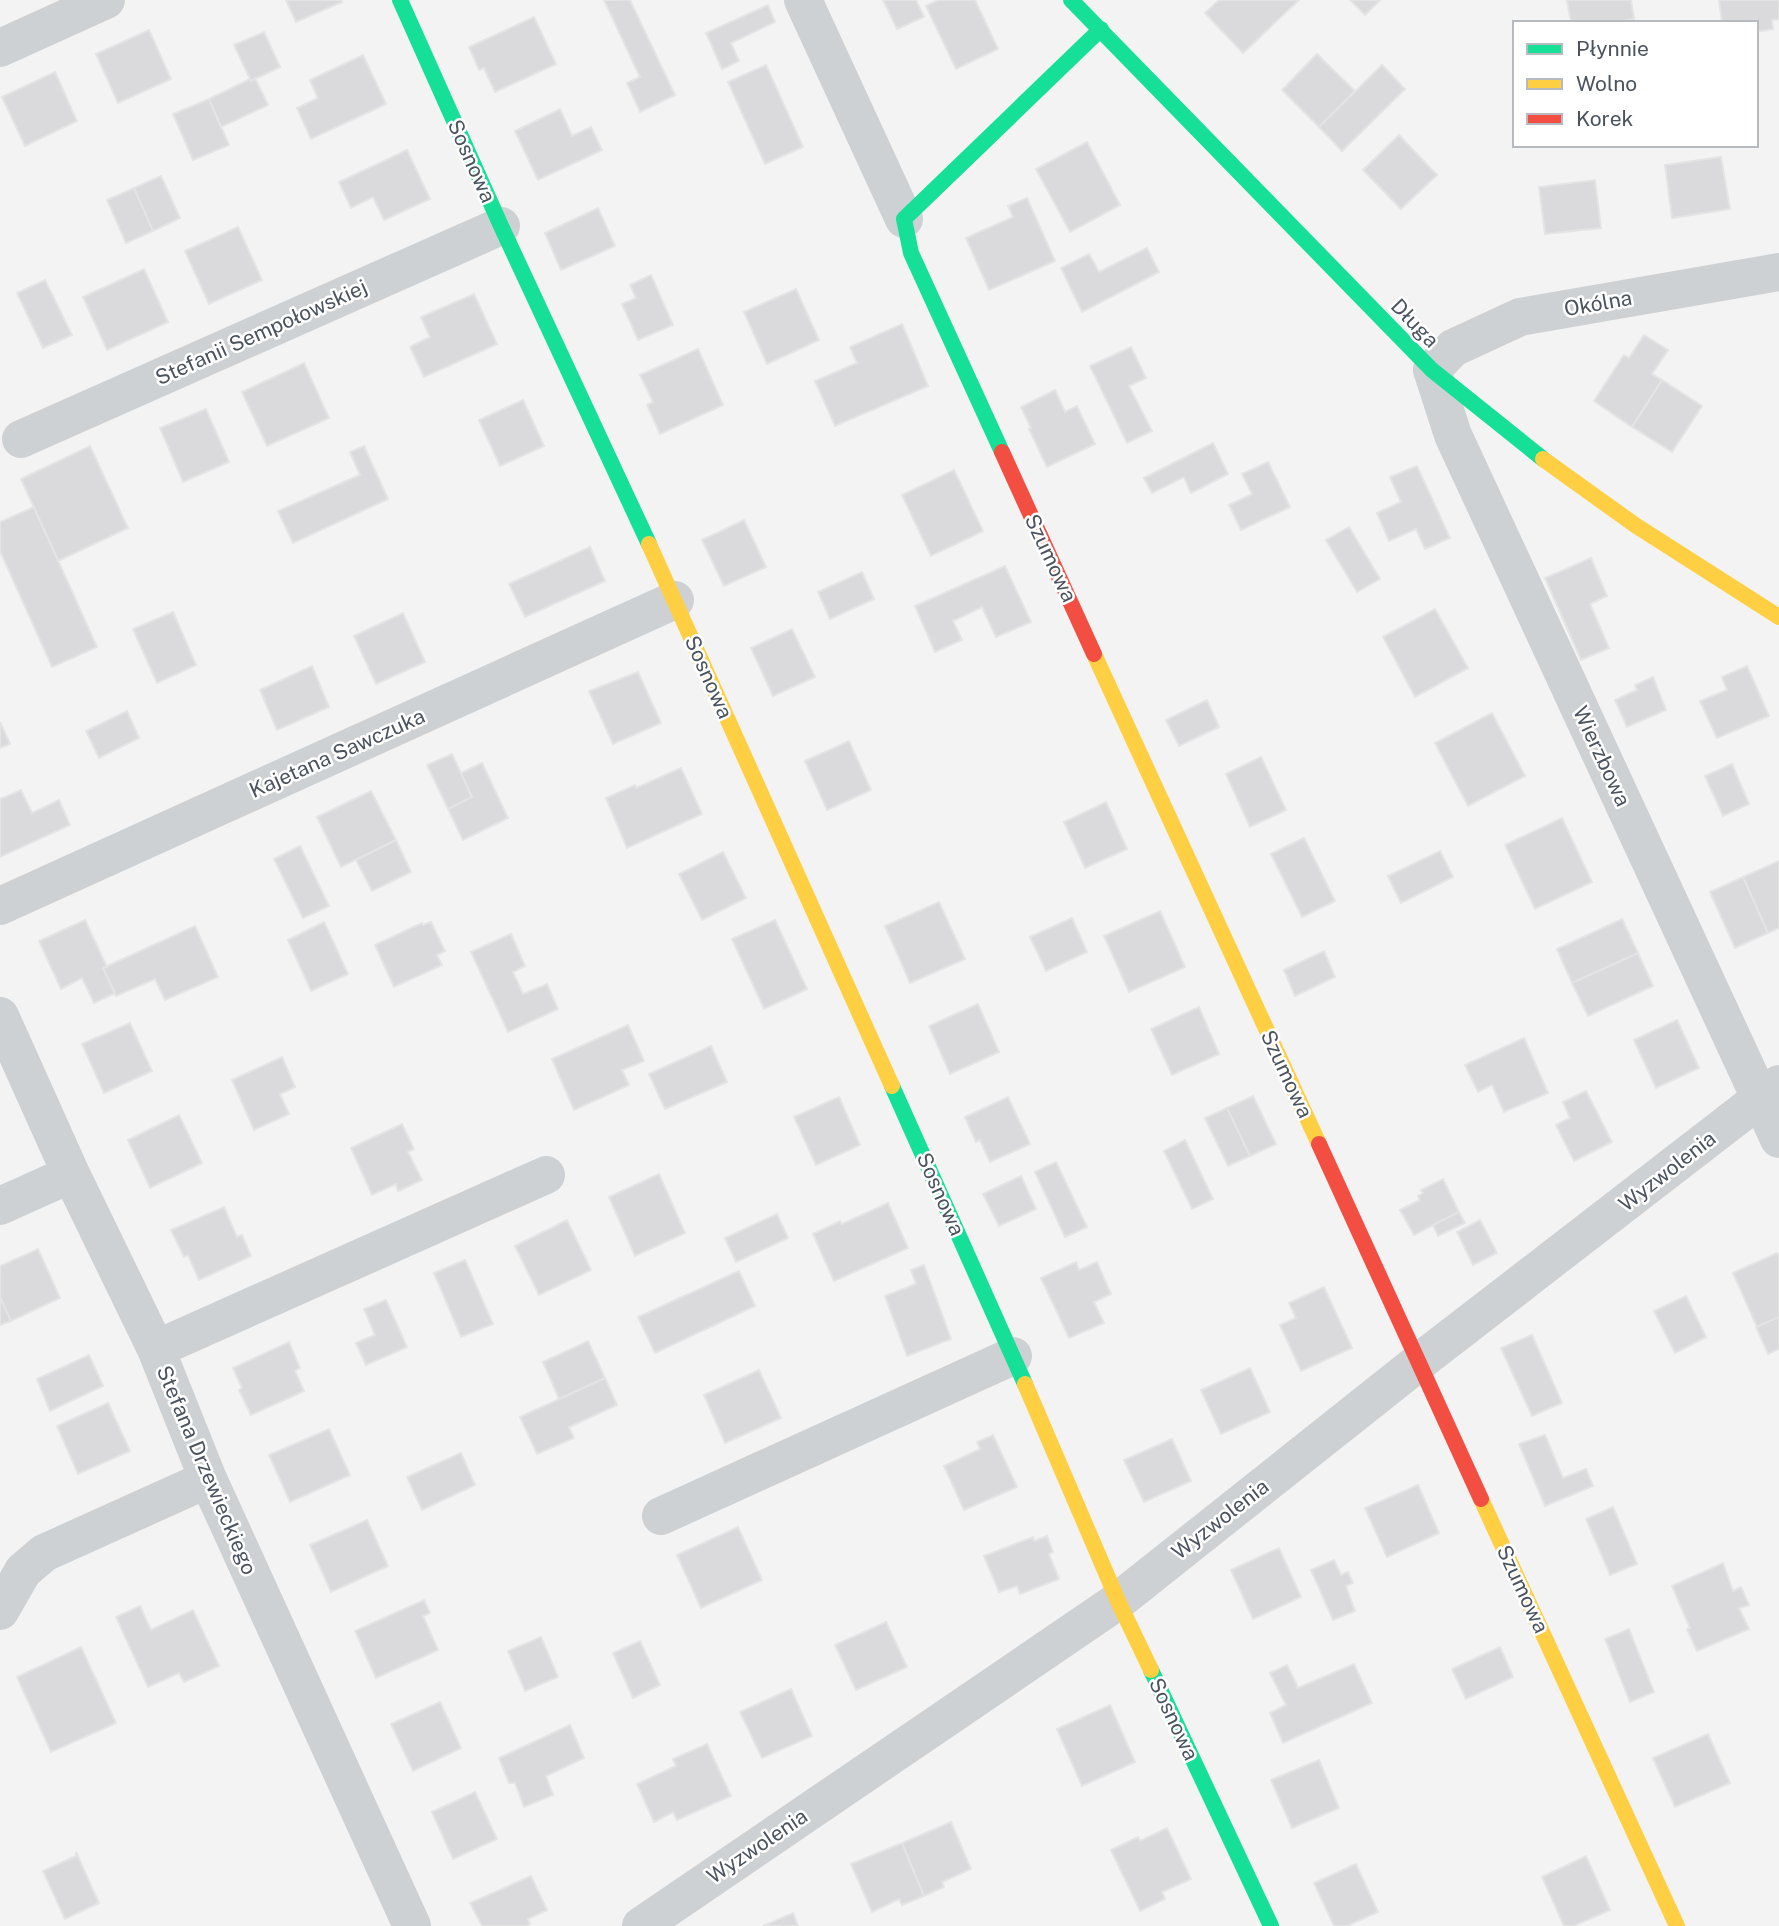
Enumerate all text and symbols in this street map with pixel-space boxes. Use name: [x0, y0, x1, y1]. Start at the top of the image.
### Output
legend: [1513, 21, 1758, 147]
text: Płynnie: [1576, 36, 1649, 61]
text: Wolno: [1576, 71, 1637, 96]
text: Korek: [1576, 106, 1634, 131]
street label: Sosnowa: [443, 116, 501, 206]
street label: Stefanii Sempołowskiej: [151, 274, 371, 390]
street label: Okólna: [1562, 285, 1634, 321]
street label: Długa: [1386, 293, 1444, 353]
street label: Szumowa: [1020, 510, 1082, 606]
street label: Sosnowa: [680, 632, 738, 722]
street label: Wierzbowa: [1568, 702, 1636, 810]
street label: Kajetana Sawczuka: [245, 703, 429, 803]
street label: Szumowa: [1256, 1026, 1318, 1122]
street label: Wyzwolenia: [1614, 1125, 1720, 1217]
street label: Sosnowa: [912, 1149, 970, 1239]
street label: Stefana Drzewieckiego: [152, 1362, 262, 1578]
street label: Wyzwolenia: [1167, 1473, 1273, 1565]
street label: Szumowa: [1492, 1541, 1554, 1637]
street label: Sosnowa: [1144, 1674, 1204, 1764]
street label: Wyzwolenia: [702, 1803, 812, 1889]

